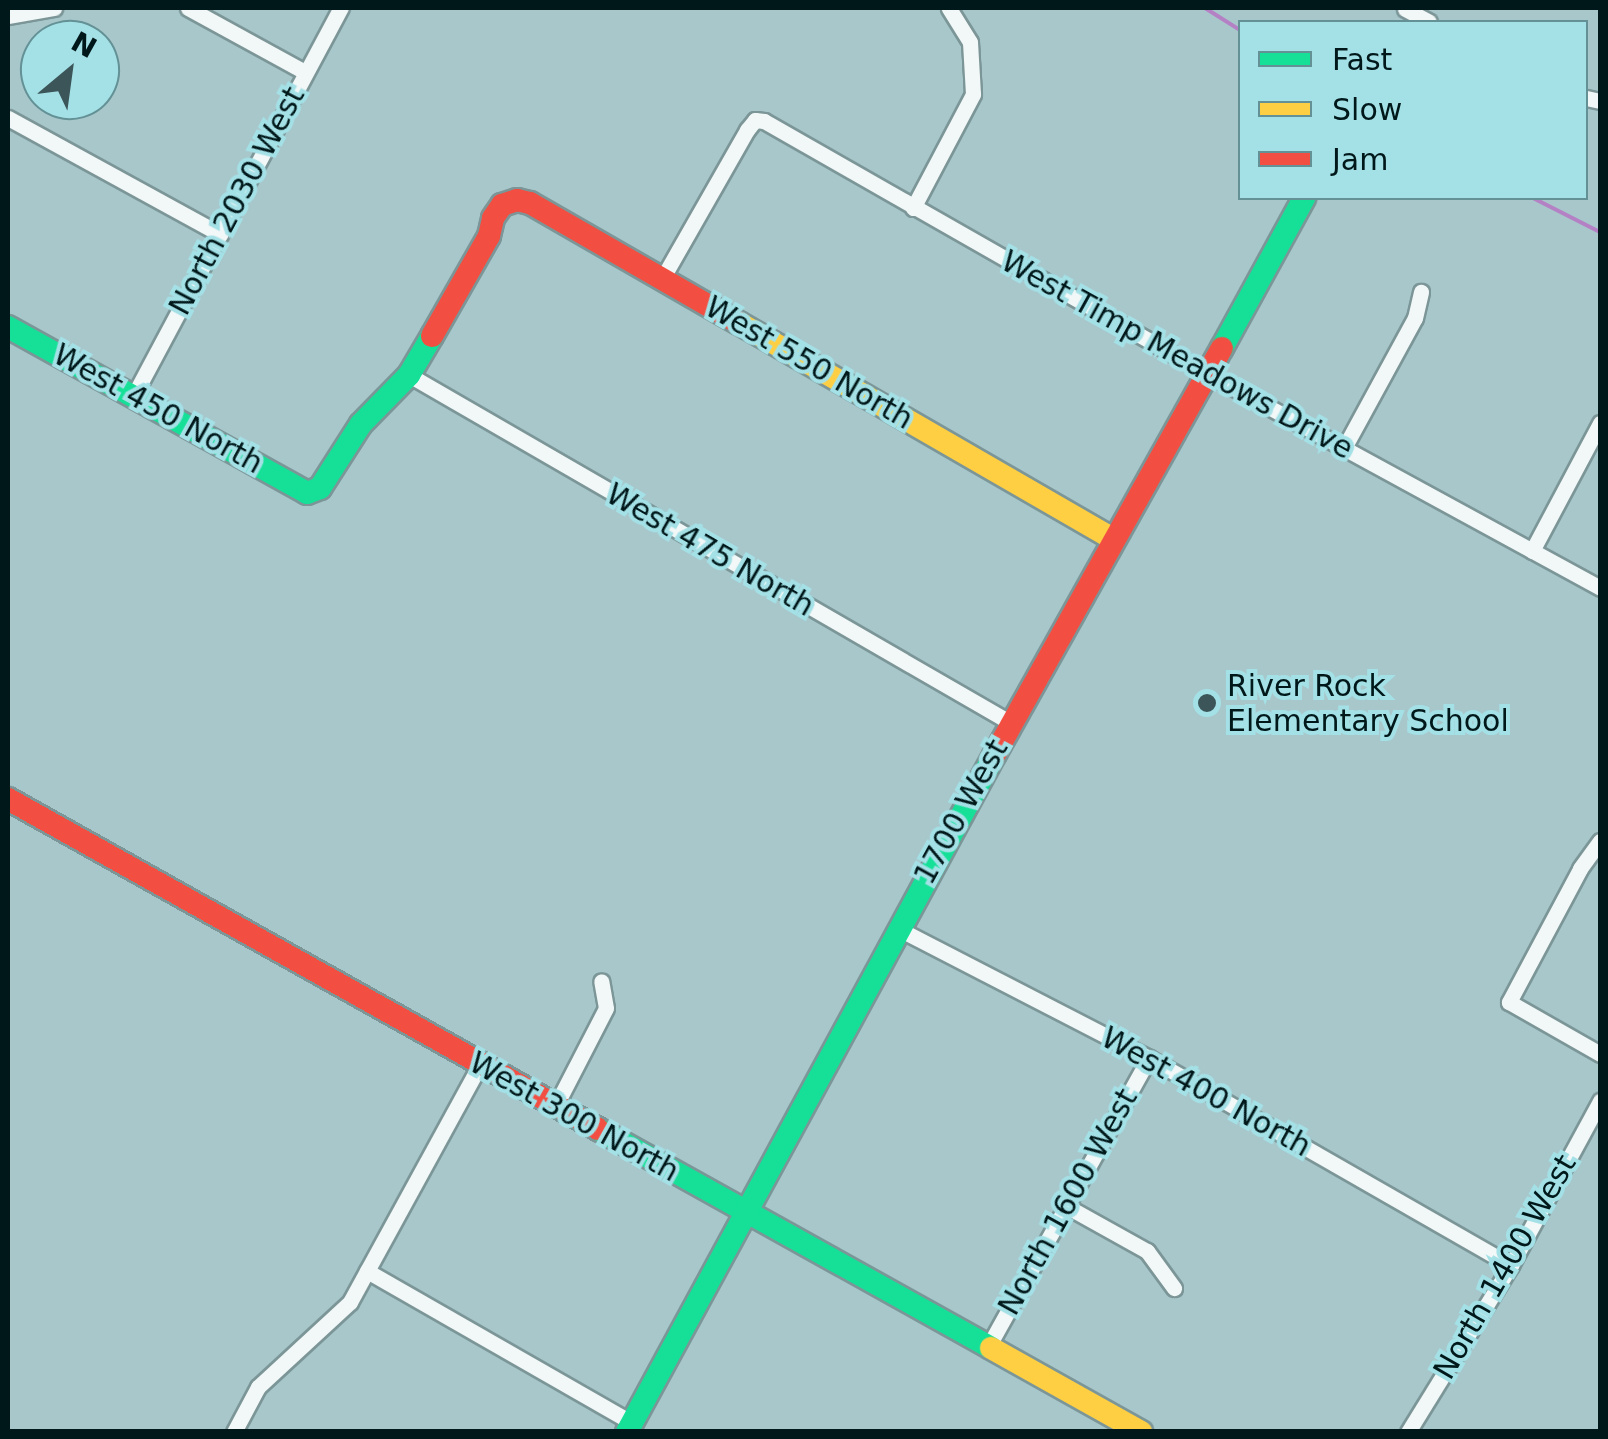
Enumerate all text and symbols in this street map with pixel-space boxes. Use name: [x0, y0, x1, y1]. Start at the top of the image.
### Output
north arrow: [20, 20, 120, 120]
legend: [1238, 20, 1588, 200]
text: N: [66, 25, 102, 65]
text: Fast: [1332, 42, 1392, 77]
street label: North 2030 West: [162, 81, 312, 321]
text: Slow: [1332, 92, 1402, 127]
text: Jam: [1332, 142, 1388, 177]
street label: West Timp Meadows Drive: [995, 243, 1359, 467]
street label: West 550 North: [699, 289, 919, 437]
street label: West 450 North: [47, 337, 269, 481]
street label: West 475 North: [600, 476, 820, 624]
place label: River Rock Elementary School: [1227, 668, 1509, 738]
marker: River Rock Elementary School: [1196, 692, 1218, 714]
street label: 1700 West: [907, 733, 1015, 891]
street label: West 400 North: [1095, 1020, 1317, 1164]
street label: West 300 North: [463, 1045, 685, 1189]
street label: North 1600 West: [991, 1083, 1145, 1321]
street label: North 1400 West: [1426, 1148, 1584, 1386]

